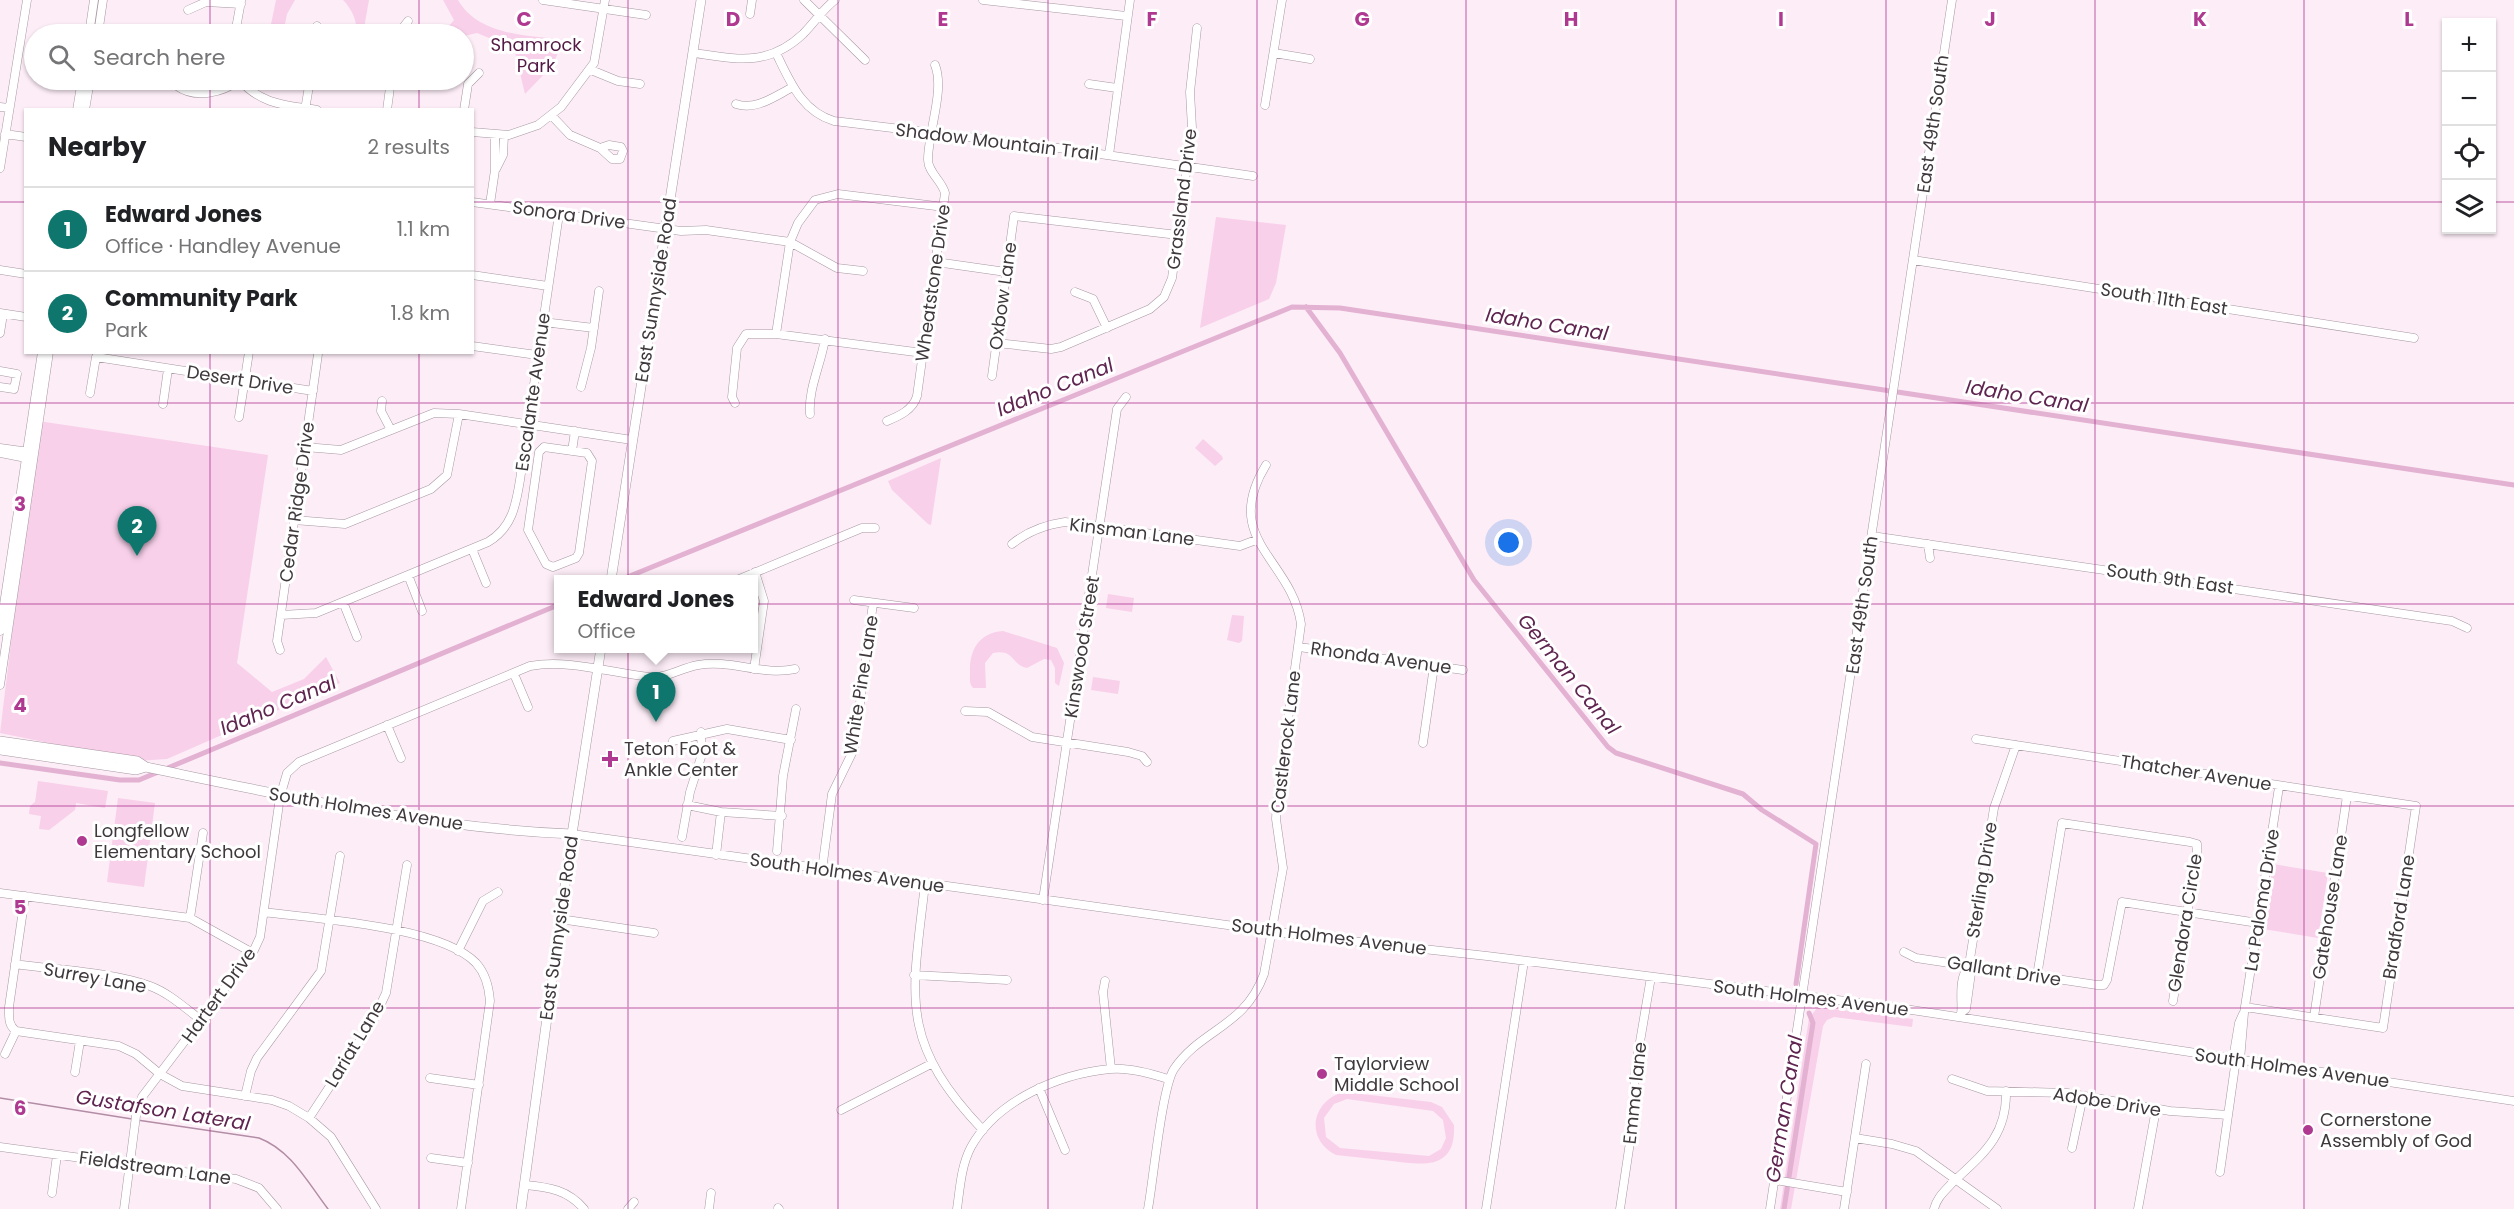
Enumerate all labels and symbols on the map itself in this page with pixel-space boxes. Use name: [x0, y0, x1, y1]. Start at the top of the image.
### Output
text: C: [516, 5, 532, 33]
text: D: [726, 5, 740, 33]
text: E: [938, 5, 948, 33]
text: F: [1147, 5, 1158, 33]
text: G: [1354, 5, 1370, 33]
text: H: [1564, 5, 1578, 33]
text: I: [1778, 5, 1784, 33]
text: J: [1984, 5, 1996, 33]
text: K: [2193, 5, 2207, 33]
text: L: [2404, 5, 2414, 33]
park label: Shamrock Park: [490, 32, 582, 78]
street label: East 49th South: [1910, 53, 1955, 195]
street label: Shadow Mountain Trail: [894, 117, 1100, 166]
street label: Grassland Drive: [1160, 127, 1203, 271]
street label: Sonora Drive: [511, 194, 627, 235]
street label: East Sunnyside Road: [629, 196, 682, 384]
street label: Wheatstone Drive: [909, 202, 956, 363]
street label: Oxbow Lane: [983, 240, 1022, 351]
street label: South 11th East: [2099, 276, 2229, 321]
water label: Idaho Canal: [1484, 300, 1610, 348]
street label: Escalante Avenue: [509, 311, 556, 473]
water label: Idaho Canal: [992, 351, 1118, 423]
street label: Desert Drive: [185, 359, 295, 400]
water label: Idaho Canal: [1964, 372, 2090, 420]
street label: Cedar Ridge Drive: [273, 420, 320, 584]
text: 3: [14, 490, 26, 518]
pin: 2: [118, 506, 156, 556]
street label: Kinsman Lane: [1068, 511, 1196, 552]
your location: [1494, 528, 1523, 557]
street label: East 49th South: [1839, 534, 1884, 676]
street label: South 9th East: [2105, 557, 2235, 600]
street label: Kinswood Street: [1058, 574, 1105, 720]
water label: German Canal: [1511, 607, 1627, 741]
street label: White Pine Lane: [837, 613, 884, 757]
street label: Rhonda Avenue: [1309, 635, 1453, 680]
water label: Idaho Canal: [216, 668, 340, 742]
street label: Castlerock Lane: [1264, 669, 1307, 815]
pin: 1: [636, 672, 676, 722]
text: 4: [13, 691, 27, 719]
place label: Teton Foot & Ankle Center: [624, 736, 739, 782]
street label: Thatcher Avenue: [2119, 748, 2273, 797]
marker: Teton Foot & Ankle Center: [601, 750, 619, 768]
street label: South Holmes Avenue: [267, 781, 465, 836]
place label: Longfellow Elementary School: [94, 818, 261, 864]
street label: Sterling Drive: [1960, 820, 2003, 940]
street label: La Paloma Drive: [2238, 827, 2285, 973]
street label: Gatehouse Lane: [2306, 833, 2353, 981]
marker: Longfellow Elementary School: [75, 834, 89, 848]
street label: East Sunnyside Road: [533, 834, 584, 1022]
street label: South Holmes Avenue: [748, 846, 946, 899]
street label: Glendora Circle: [2161, 852, 2208, 994]
street label: Bradford Lane: [2376, 853, 2421, 981]
text: 5: [14, 893, 27, 921]
street label: South Holmes Avenue: [1230, 912, 1428, 961]
street label: Hartert Drive: [175, 942, 262, 1047]
street label: Gallant Drive: [1945, 949, 2063, 992]
street label: Surrey Lane: [42, 956, 149, 999]
street label: South Holmes Avenue: [1712, 973, 1910, 1022]
street label: Lariat Lane: [319, 996, 390, 1092]
water label: German Canal: [1759, 1033, 1809, 1185]
street label: Emma lane: [1617, 1041, 1652, 1145]
street label: South Holmes Avenue: [2193, 1041, 2391, 1094]
place label: Taylorview Middle School: [1334, 1051, 1459, 1097]
marker: Taylorview Middle School: [1315, 1067, 1329, 1081]
street label: Adobe Drive: [2051, 1081, 2163, 1122]
water label: Gustafson Lateral: [74, 1082, 252, 1138]
text: 6: [14, 1094, 26, 1122]
place label: Cornerstone Assembly of God: [2320, 1107, 2472, 1153]
marker: Cornerstone Assembly of God: [2301, 1123, 2315, 1137]
street label: Fieldstream Lane: [77, 1144, 233, 1191]

